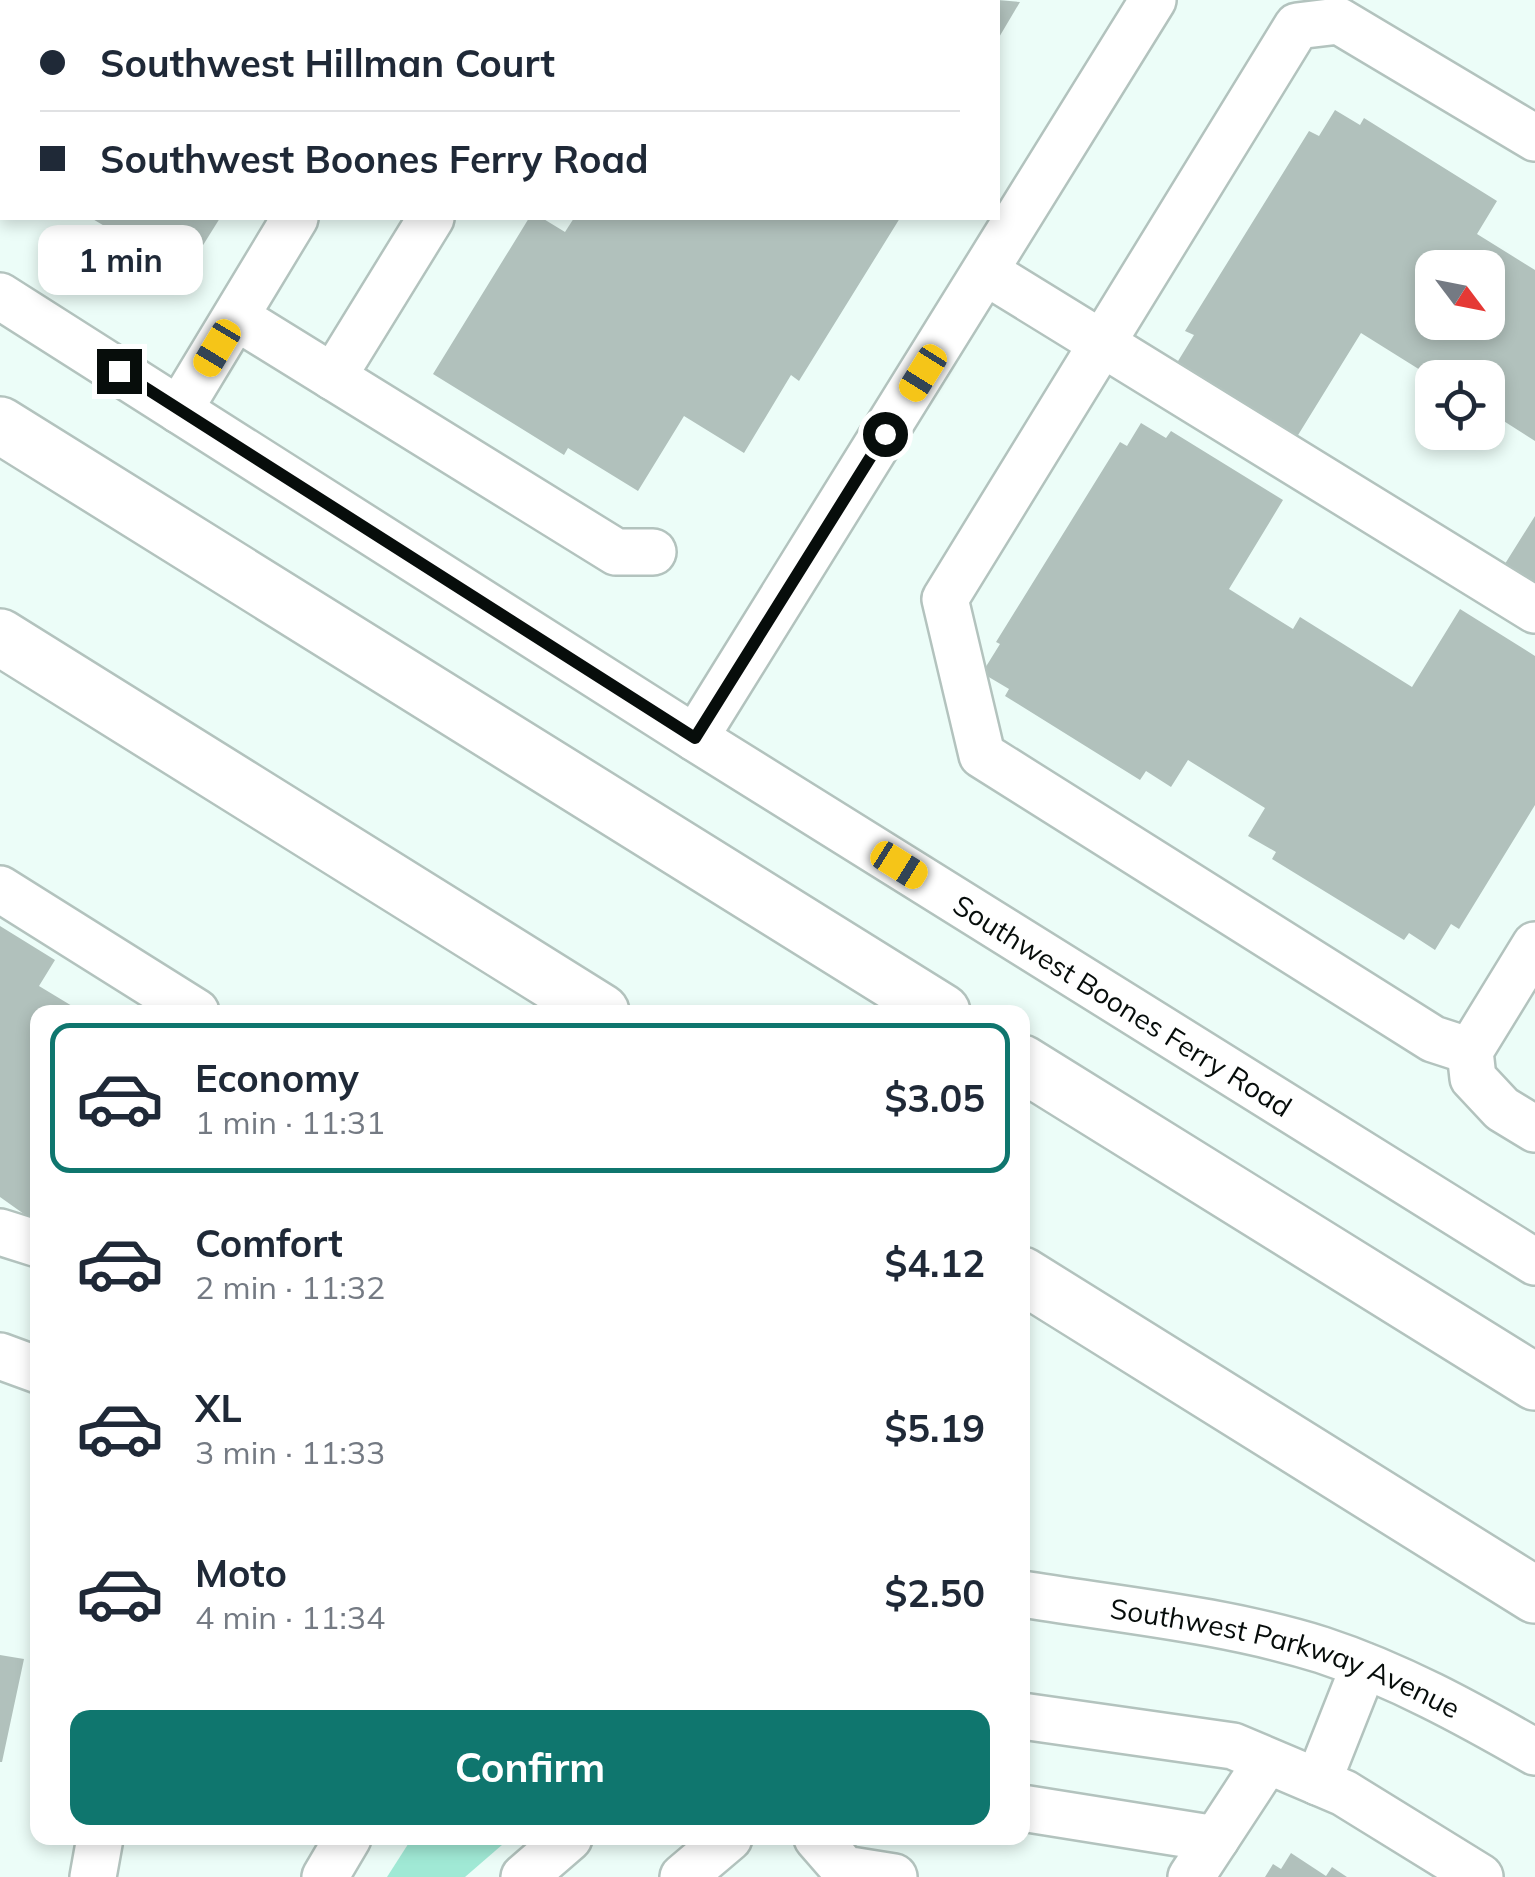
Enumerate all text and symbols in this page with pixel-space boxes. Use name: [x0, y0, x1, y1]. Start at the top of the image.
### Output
text: Southwest Hillman Court: [100, 39, 555, 87]
text: Southwest Boones Ferry Road: [100, 135, 649, 183]
callout: 1 min: [36, 226, 202, 296]
text: 1 min: [78, 240, 163, 280]
north arrow: [1415, 250, 1505, 340]
map controls: [1415, 250, 1505, 450]
car: [189, 315, 245, 381]
car: [894, 340, 952, 406]
route end: [97, 349, 142, 394]
button: locate: [1415, 360, 1505, 450]
route start: [863, 412, 908, 457]
car: [866, 836, 932, 894]
street label: Southwest Boones Ferry Road: [947, 886, 1299, 1124]
icon: car: [75, 1053, 165, 1143]
text: Economy: [195, 1054, 359, 1102]
text: $3.05: [884, 1074, 985, 1122]
text: 1 min · 11:31: [195, 1102, 385, 1142]
icon: car: [75, 1218, 165, 1308]
text: Comfort: [195, 1219, 343, 1267]
text: $4.12: [884, 1239, 985, 1287]
text: 2 min · 11:32: [195, 1267, 385, 1307]
icon: car: [75, 1383, 165, 1473]
text: XL: [195, 1384, 242, 1432]
text: $5.19: [884, 1404, 985, 1452]
text: 3 min · 11:33: [195, 1432, 385, 1472]
icon: car: [75, 1548, 165, 1638]
text: Moto: [195, 1549, 287, 1597]
text: $2.50: [884, 1569, 985, 1617]
street label: Southwest Parkway Avenue: [1108, 1590, 1466, 1725]
text: 4 min · 11:34: [195, 1597, 385, 1637]
button: Confirm: [70, 1710, 990, 1825]

